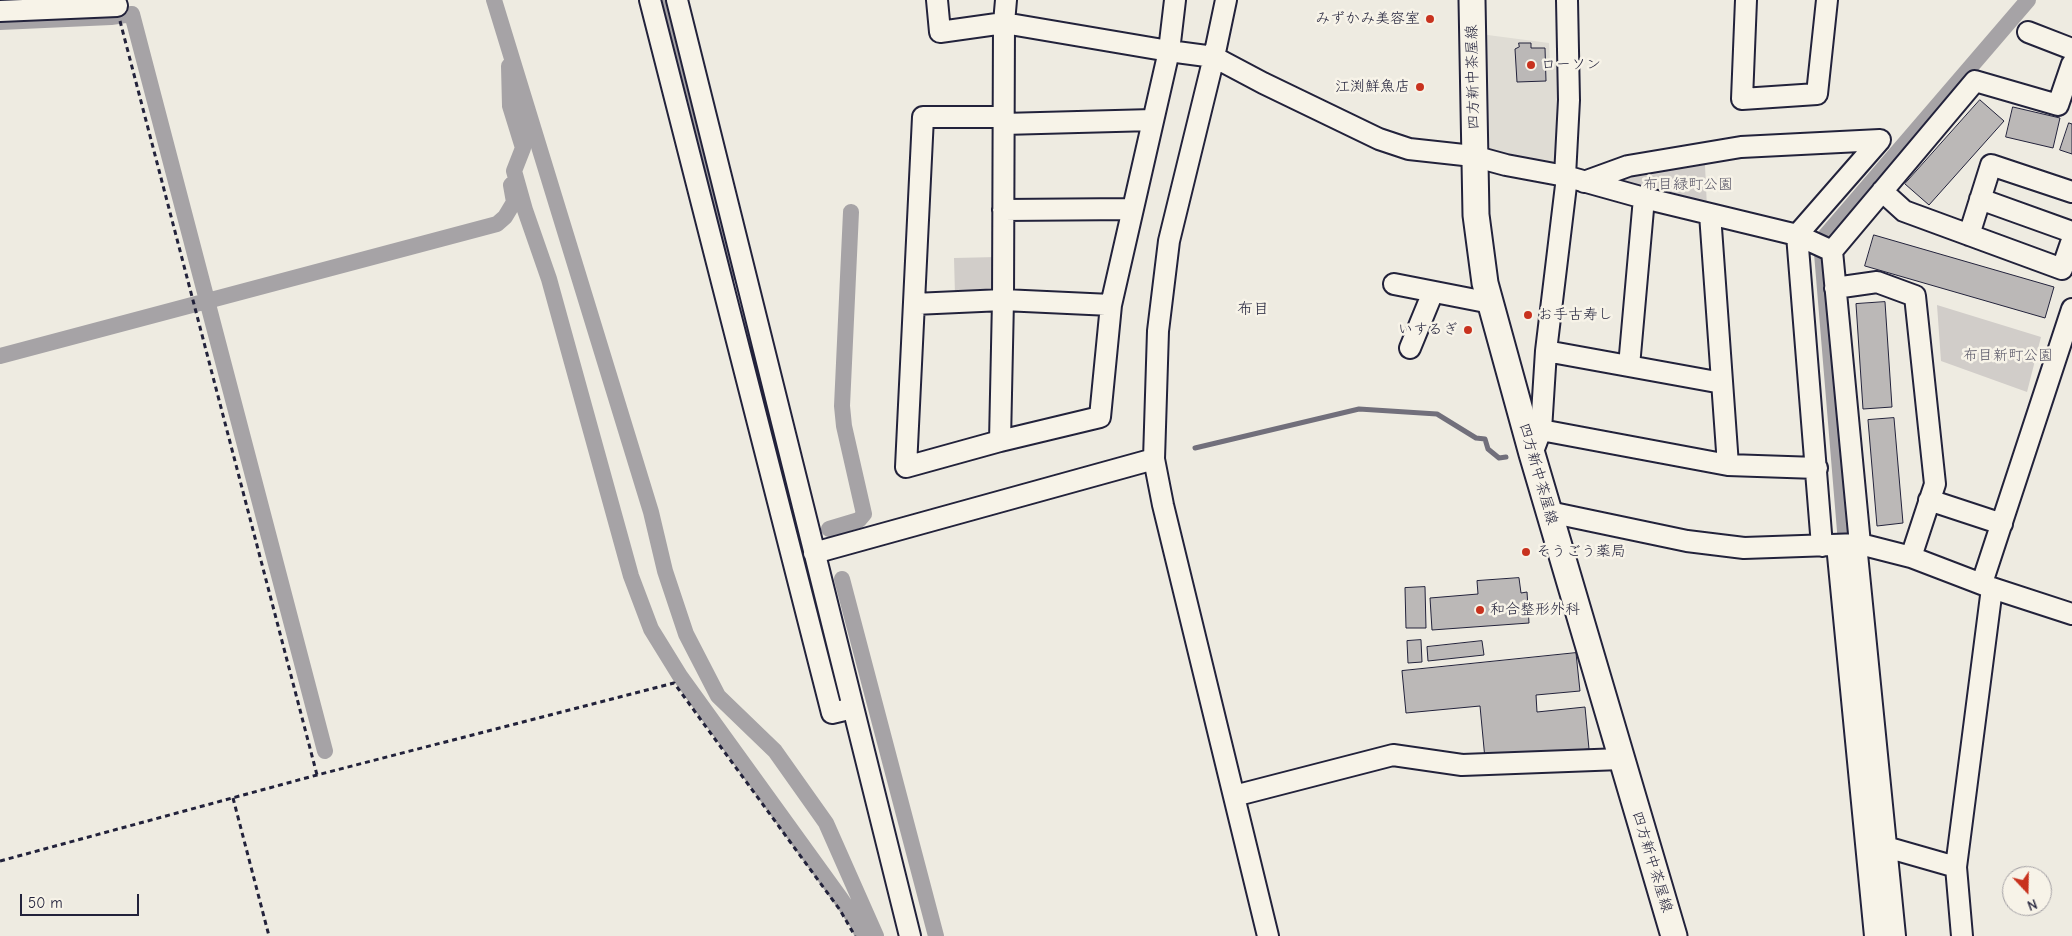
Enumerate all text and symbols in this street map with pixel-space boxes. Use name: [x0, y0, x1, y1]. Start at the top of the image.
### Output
place label: みずかみ美容室: [1315, 10, 1420, 28]
marker: みずかみ美容室: [1424, 13, 1436, 25]
street label: 四方新中茶屋線: [1463, 24, 1483, 130]
place label: ローソン: [1541, 56, 1601, 74]
marker: ローソン: [1525, 59, 1537, 71]
place label: 江渕鮮魚店: [1335, 78, 1410, 96]
marker: 江渕鮮魚店: [1414, 81, 1426, 93]
park label: 布目緑町公園: [1643, 176, 1733, 194]
district label: 布目: [1237, 299, 1269, 319]
place label: お手古寿し: [1538, 306, 1613, 324]
marker: お手古寿し: [1522, 309, 1534, 321]
place label: いするぎ: [1398, 321, 1458, 339]
marker: いするぎ: [1462, 324, 1474, 336]
park label: 布目新町公園: [1963, 347, 2053, 365]
street label: 四方新中茶屋線: [1515, 421, 1561, 527]
place label: そうごう薬局: [1536, 543, 1626, 561]
marker: そうごう薬局: [1520, 546, 1532, 558]
place label: 和合整形外科: [1490, 601, 1580, 619]
marker: 和合整形外科: [1474, 604, 1486, 616]
street label: 四方新中茶屋線: [1628, 809, 1676, 915]
north arrow: [2002, 866, 2052, 916]
scale bar: [22, 884, 141, 916]
text: 50 m: [28, 894, 63, 912]
text: N: [2025, 895, 2040, 914]

